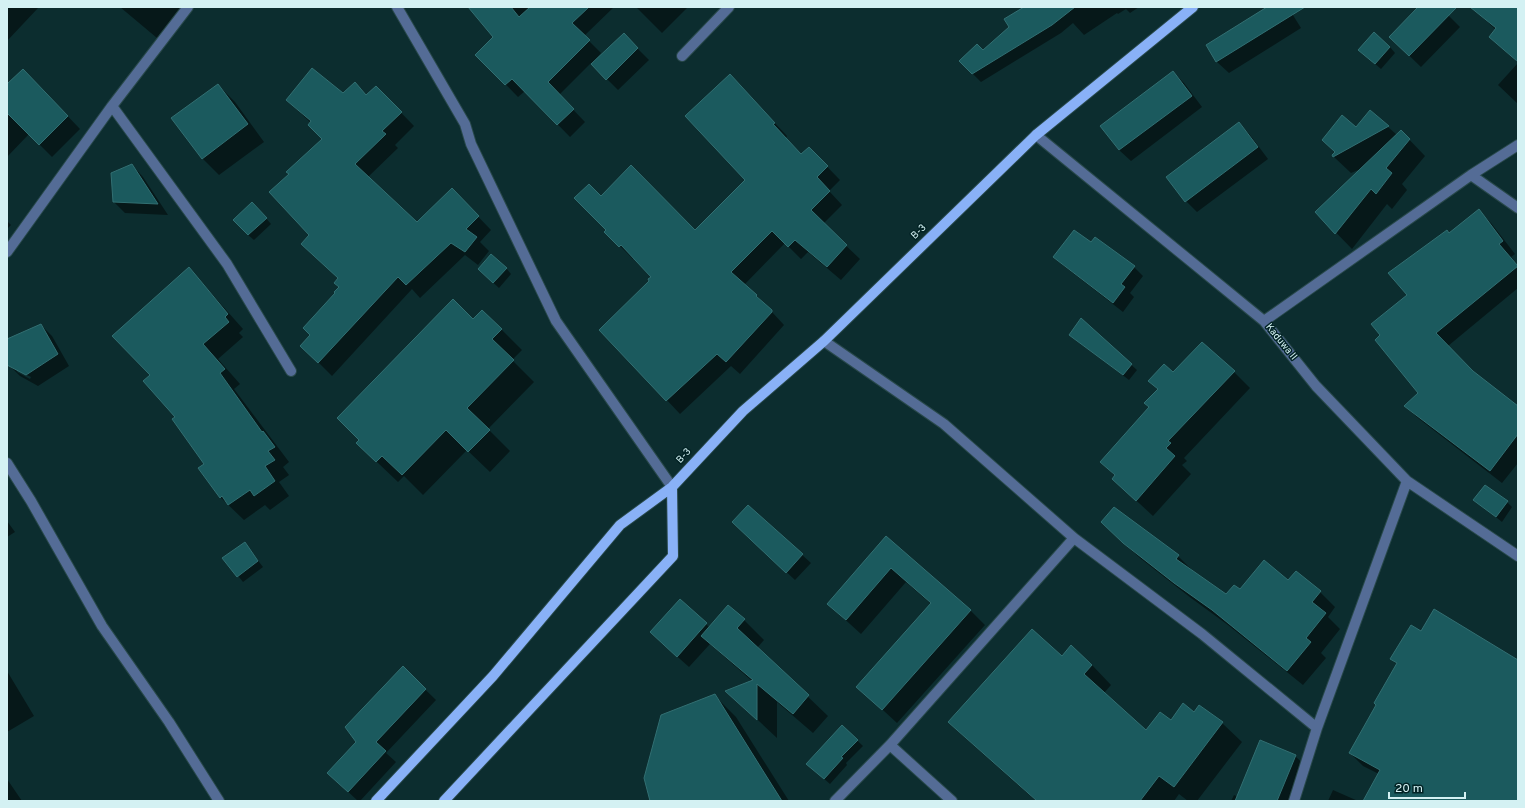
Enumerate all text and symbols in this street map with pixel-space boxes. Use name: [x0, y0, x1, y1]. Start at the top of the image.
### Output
street label: B-3: [909, 222, 929, 242]
street label: Kaduwa II: [1262, 321, 1300, 363]
street label: B-3: [674, 446, 694, 466]
scale bar: [1389, 774, 1465, 800]
text: 20 m: [1395, 781, 1423, 797]

